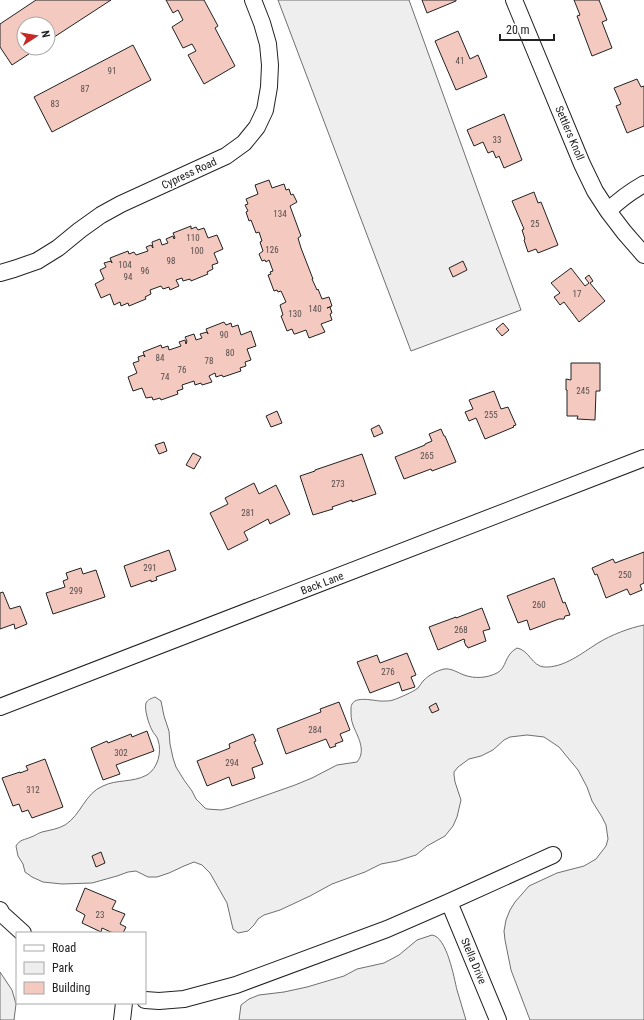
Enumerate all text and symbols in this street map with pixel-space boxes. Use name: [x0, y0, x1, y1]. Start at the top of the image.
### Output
north arrow: [16, 16, 56, 56]
scale bar: [500, 16, 554, 42]
text: 20 m: [506, 23, 530, 37]
text: N: [38, 29, 52, 39]
house number: 41: [456, 56, 464, 66]
house number: 91: [108, 66, 116, 76]
house number: 87: [81, 84, 90, 94]
house number: 83: [51, 99, 59, 109]
street label: Settlers Knoll: [552, 104, 587, 162]
house number: 33: [493, 135, 501, 145]
street label: Cypress Road: [160, 155, 219, 192]
house number: 134: [273, 209, 287, 219]
house number: 25: [531, 219, 540, 229]
house number: 110: [186, 233, 200, 243]
house number: 126: [265, 245, 279, 255]
house number: 100: [190, 246, 204, 256]
house number: 98: [167, 256, 175, 266]
house number: 104: [118, 260, 132, 270]
house number: 96: [141, 266, 149, 276]
house number: 94: [124, 272, 133, 282]
house number: 17: [573, 289, 582, 299]
house number: 140: [308, 304, 322, 314]
house number: 130: [288, 309, 302, 319]
house number: 90: [220, 330, 228, 340]
house number: 80: [226, 348, 234, 358]
house number: 84: [156, 353, 165, 363]
house number: 78: [205, 356, 213, 366]
house number: 76: [178, 365, 186, 375]
house number: 74: [161, 372, 170, 382]
house number: 245: [576, 386, 590, 396]
house number: 255: [484, 410, 498, 420]
house number: 265: [420, 451, 434, 461]
house number: 273: [331, 479, 345, 489]
house number: 281: [241, 508, 255, 518]
house number: 291: [143, 563, 157, 573]
street label: Back Lane: [299, 569, 345, 598]
house number: 250: [618, 570, 632, 580]
house number: 299: [69, 586, 83, 596]
house number: 260: [532, 600, 546, 610]
house number: 268: [454, 625, 468, 635]
house number: 276: [381, 667, 395, 677]
house number: 284: [308, 725, 322, 735]
house number: 302: [114, 748, 128, 758]
house number: 294: [225, 758, 239, 768]
house number: 312: [26, 785, 40, 795]
house number: 23: [96, 910, 104, 920]
legend: [16, 932, 146, 1004]
street label: Stella Drive: [458, 936, 489, 986]
text: Road: [52, 941, 76, 955]
text: Park: [52, 961, 74, 975]
text: Building: [52, 981, 90, 995]

